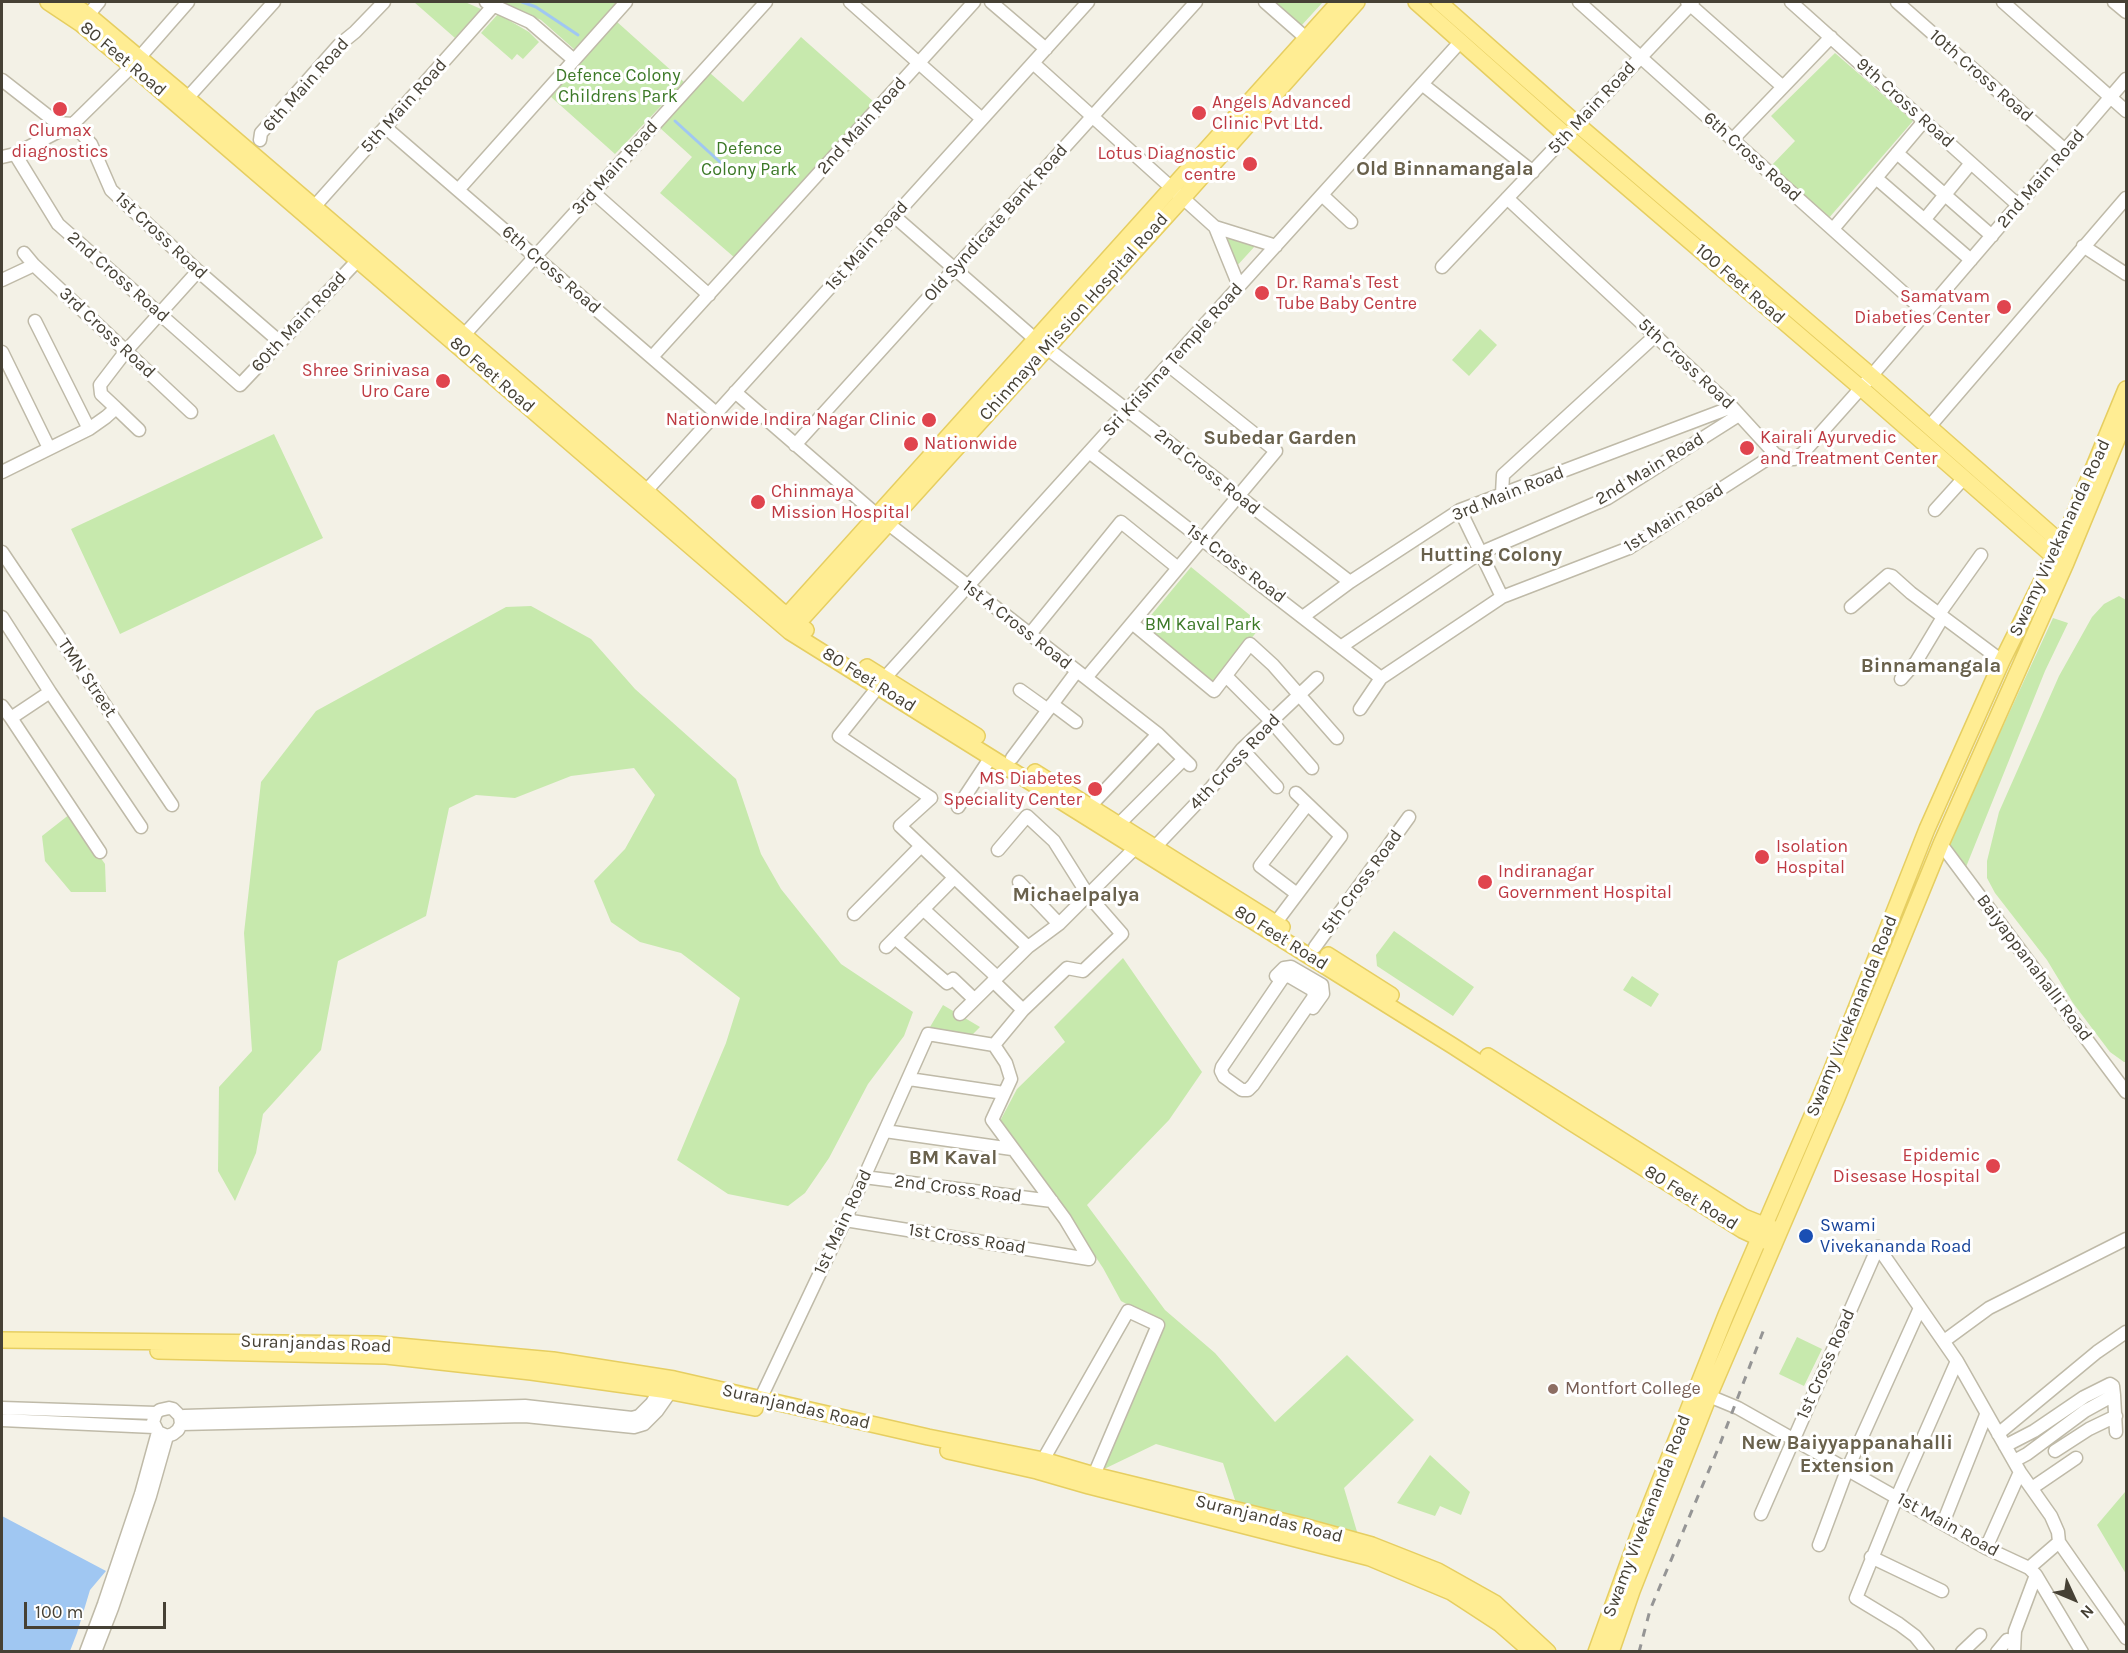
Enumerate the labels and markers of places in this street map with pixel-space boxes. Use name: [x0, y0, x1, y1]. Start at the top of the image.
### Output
place label: Angels Advanced Clinic Pvt Ltd.: [1212, 92, 1351, 134]
marker: Clumax diagnostics: [51, 100, 69, 118]
marker: Angels Advanced Clinic Pvt Ltd.: [1190, 104, 1208, 122]
place label: Clumax diagnostics: [11, 120, 109, 162]
place label: Lotus Diagnostic centre: [1097, 143, 1236, 186]
marker: Lotus Diagnostic centre: [1241, 155, 1259, 173]
place label: Dr. Rama's Test Tube Baby Centre: [1276, 272, 1417, 314]
marker: Dr. Rama's Test Tube Baby Centre: [1253, 284, 1271, 302]
place label: Samatvam Diabeties Center: [1854, 286, 1990, 328]
marker: Samatvam Diabeties Center: [1995, 298, 2013, 316]
place label: Shree Srinivasa Uro Care: [302, 360, 430, 403]
marker: Shree Srinivasa Uro Care: [434, 372, 452, 390]
place label: Nationwide Indira Nagar Clinic: [666, 409, 916, 431]
marker: Nationwide Indira Nagar Clinic: [920, 411, 938, 429]
place label: Kairali Ayurvedic and Treatment Center: [1760, 427, 1937, 470]
place label: Nationwide: [924, 433, 1017, 455]
marker: Nationwide: [902, 435, 920, 453]
marker: Kairali Ayurvedic and Treatment Center: [1738, 439, 1756, 457]
place label: Chinmaya Mission Hospital: [771, 481, 910, 524]
marker: Chinmaya Mission Hospital: [749, 493, 767, 511]
place label: MS Diabetes Speciality Center: [943, 768, 1082, 810]
marker: MS Diabetes Speciality Center: [1086, 780, 1104, 798]
place label: Isolation Hospital: [1776, 836, 1848, 878]
marker: Isolation Hospital: [1753, 848, 1771, 866]
place label: Indiranagar Government Hospital: [1498, 861, 1672, 904]
marker: Indiranagar Government Hospital: [1476, 873, 1494, 891]
place label: Epidemic Disesase Hospital: [1833, 1145, 1980, 1188]
marker: Epidemic Disesase Hospital: [1984, 1157, 2002, 1175]
place label: Swami Vivekananda Road: [1820, 1215, 1972, 1258]
marker: Swami Vivekananda Road: [1797, 1227, 1815, 1245]
place label: Montfort College: [1565, 1378, 1701, 1400]
marker: Montfort College: [1546, 1382, 1560, 1396]

